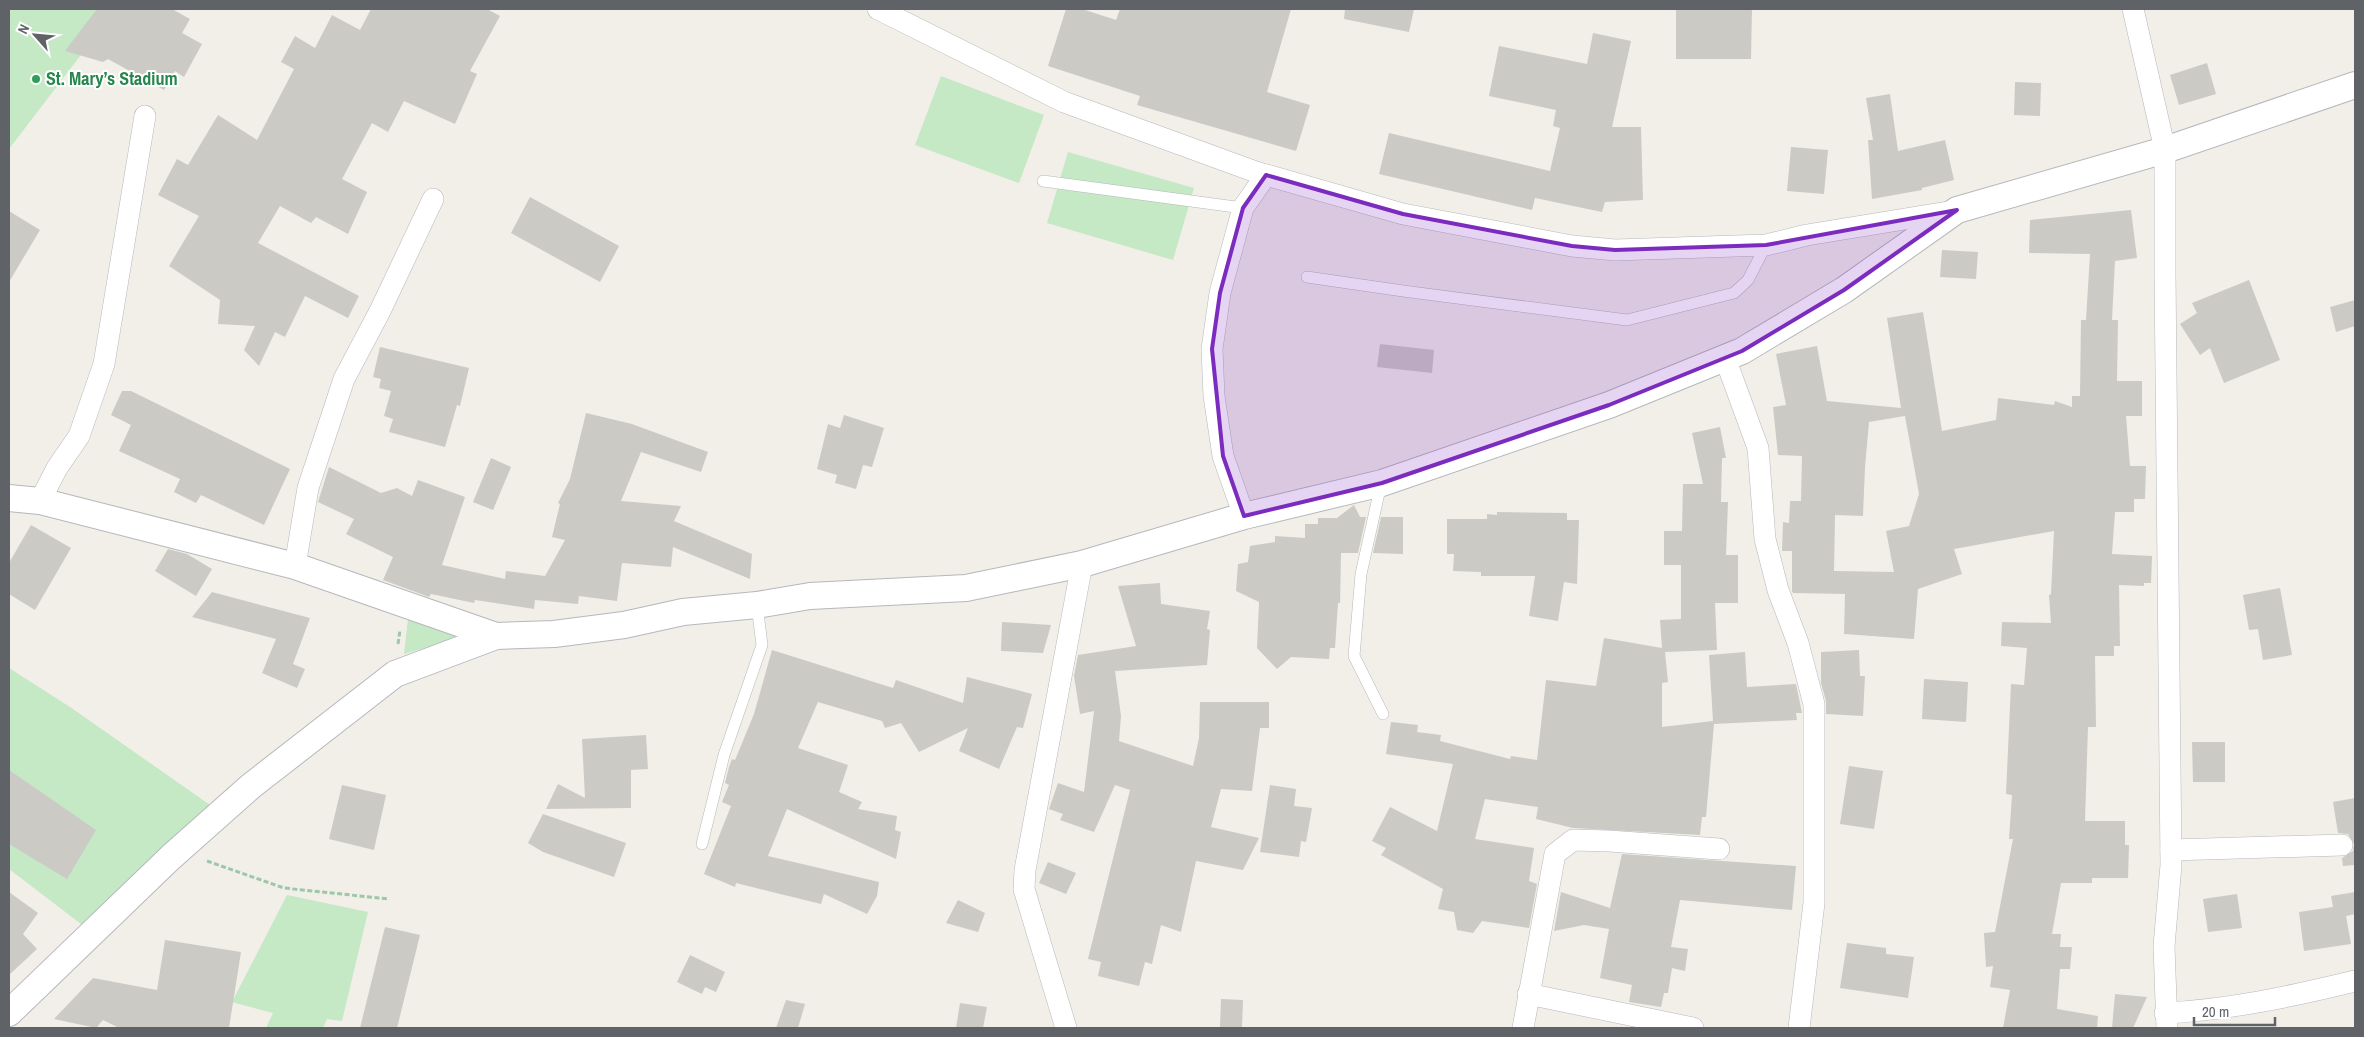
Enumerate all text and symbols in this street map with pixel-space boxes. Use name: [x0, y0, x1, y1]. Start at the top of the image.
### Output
north arrow: [10, 10, 60, 60]
text: N: [14, 21, 33, 37]
place label: St. Mary’s Stadium: [46, 66, 178, 91]
marker: St. Mary’s Stadium: [30, 73, 42, 85]
scale bar: [2194, 994, 2275, 1026]
text: 20 m: [2202, 1001, 2229, 1022]

